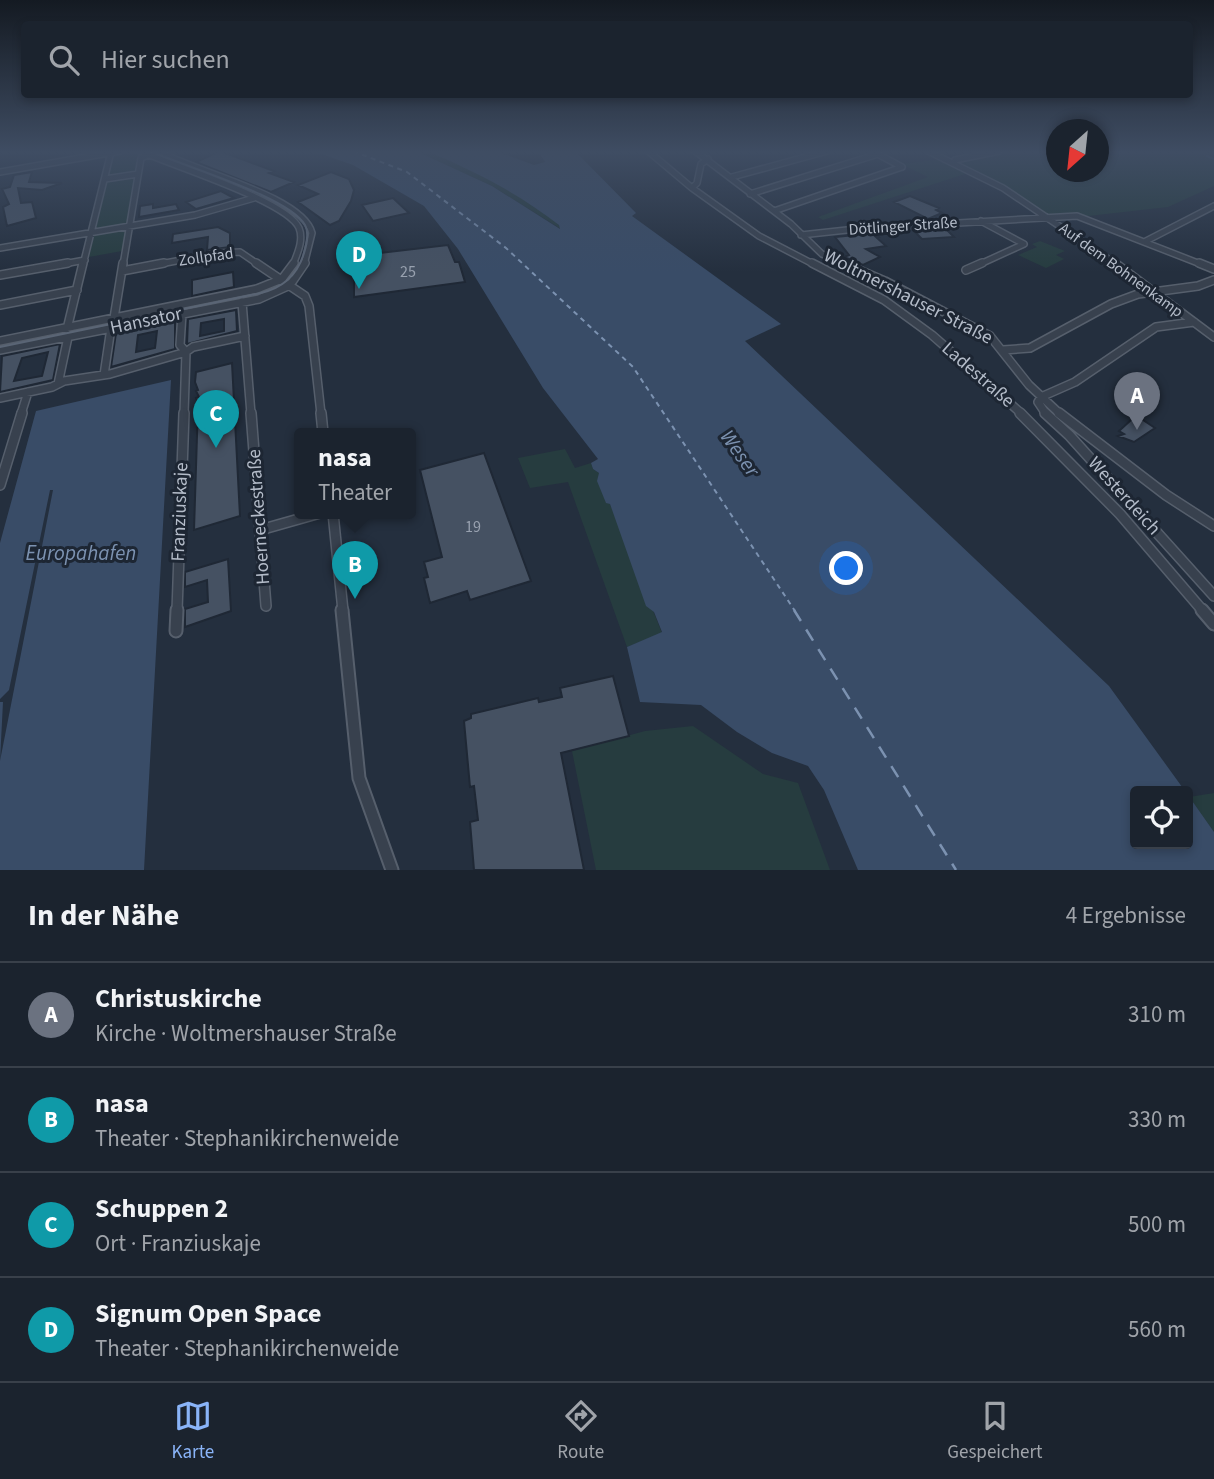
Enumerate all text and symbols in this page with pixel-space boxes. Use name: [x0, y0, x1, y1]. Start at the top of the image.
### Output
search box: [21, 21, 1193, 98]
icon: search: [45, 41, 83, 79]
text: Hier suchen: [101, 41, 230, 78]
north arrow: [1046, 119, 1109, 182]
street label: Dötlinger Straße: [848, 211, 958, 241]
street label: Auf dem Bohnenkamp: [1054, 217, 1188, 323]
pin: D: [336, 231, 382, 289]
street label: Zollpfad: [177, 242, 235, 272]
street label: Woltmershauser Straße: [819, 243, 997, 351]
house number: 25: [400, 261, 416, 283]
street label: Hansator: [108, 300, 185, 342]
street label: Ladestraße: [936, 336, 1020, 414]
pin: A: [1114, 372, 1160, 430]
pin: C: [193, 390, 239, 448]
water label: Weser: [713, 423, 768, 483]
popup: [294, 428, 416, 519]
text: nasa: [318, 439, 372, 476]
street label: Hoerneckestraße: [241, 448, 277, 586]
street label: Westerdeich: [1081, 451, 1167, 541]
street label: Franziuskaje: [165, 462, 195, 562]
text: Theater: [318, 476, 392, 509]
house number: 19: [465, 516, 481, 538]
water label: Europahafen: [26, 538, 136, 568]
pin: B: [332, 541, 378, 599]
your location: [829, 551, 863, 585]
map controls: [1130, 786, 1193, 849]
button: locate: [1130, 786, 1193, 849]
text: In der Nähe: [28, 894, 179, 937]
text: 4 Ergebnisse: [1066, 899, 1186, 932]
text: Christuskirche: [95, 980, 262, 1017]
text: A: [44, 998, 58, 1031]
text: 310 m: [1128, 998, 1186, 1031]
text: Kirche · Woltmershauser Straße: [95, 1017, 397, 1050]
text: nasa: [95, 1085, 149, 1122]
text: B: [44, 1103, 58, 1136]
text: 330 m: [1128, 1103, 1186, 1136]
text: Theater · Stephanikirchenweide: [95, 1122, 399, 1155]
text: Schuppen 2: [95, 1190, 228, 1227]
text: C: [44, 1208, 58, 1241]
text: 500 m: [1128, 1208, 1186, 1241]
text: Ort · Franziuskaje: [95, 1227, 261, 1260]
text: Signum Open Space: [95, 1295, 322, 1332]
text: D: [44, 1313, 58, 1346]
text: 560 m: [1128, 1313, 1186, 1346]
text: Theater · Stephanikirchenweide: [95, 1332, 399, 1365]
tab: Karte: [172, 1397, 214, 1466]
tab: Route: [557, 1397, 604, 1466]
tab: Gespeichert: [947, 1397, 1042, 1466]

